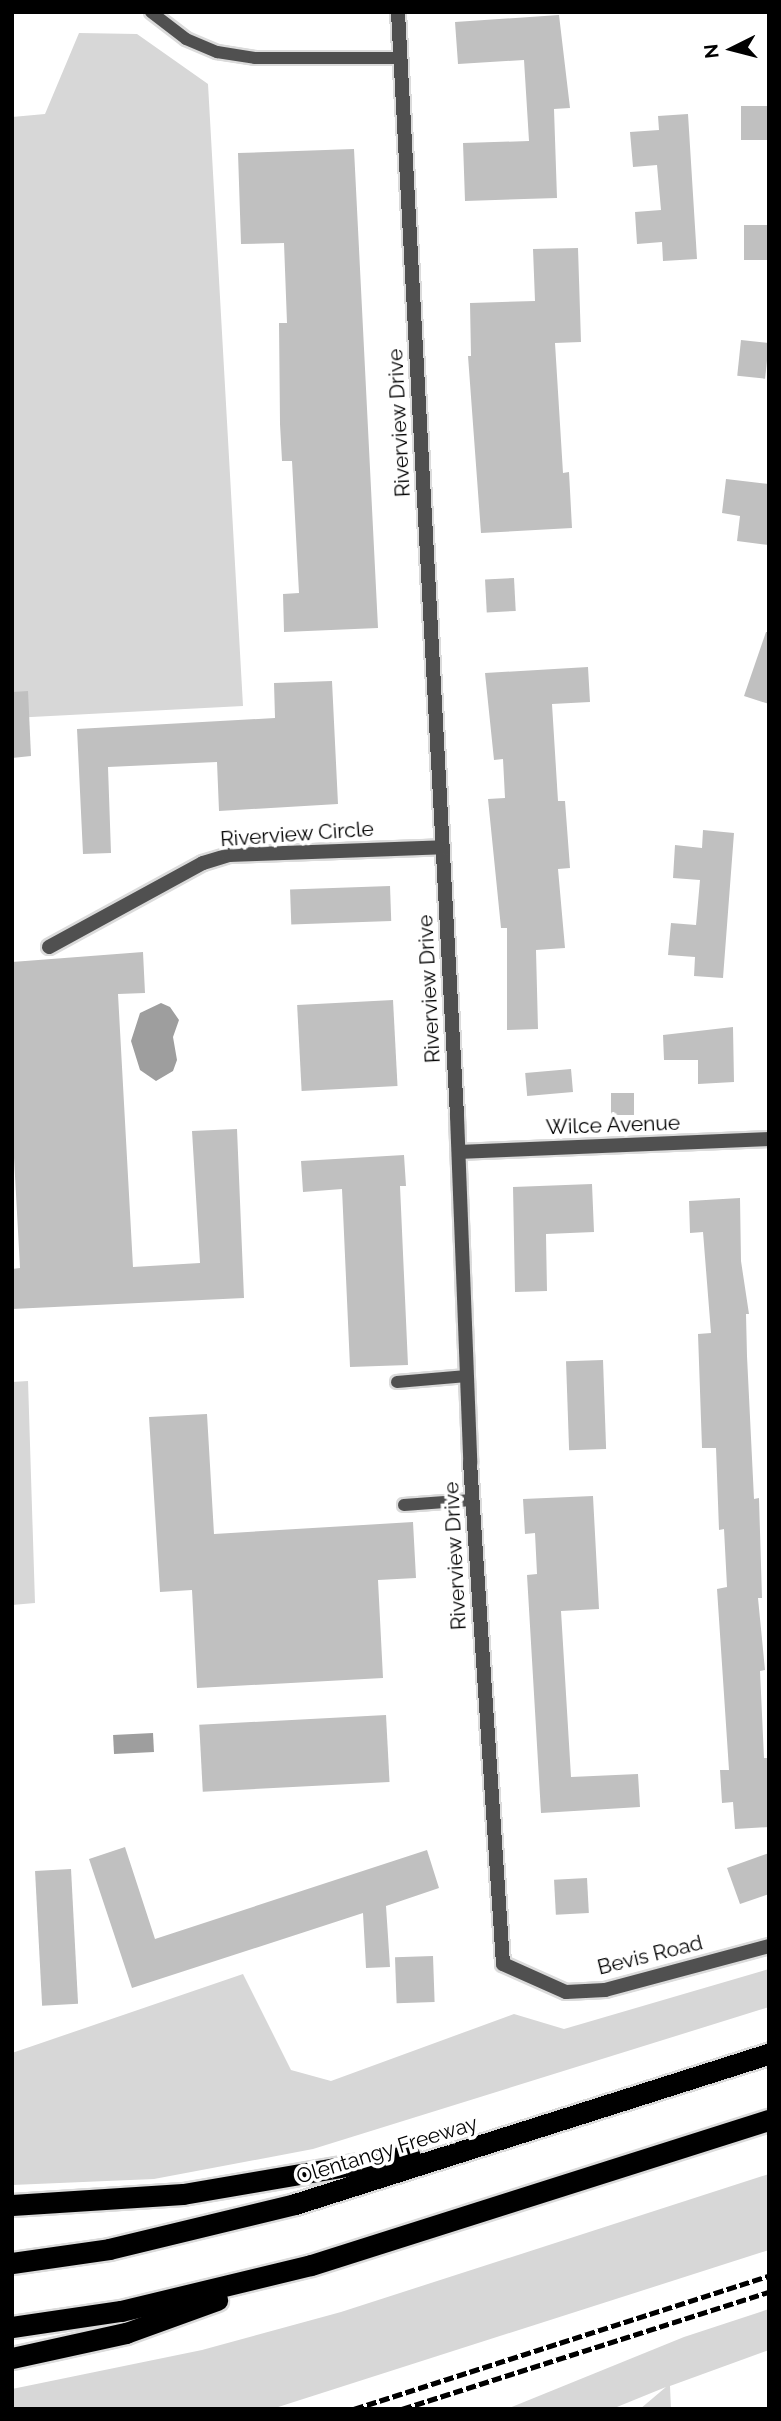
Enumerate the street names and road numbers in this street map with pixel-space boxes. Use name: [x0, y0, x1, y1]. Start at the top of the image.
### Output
street label: Riverview Drive: [383, 348, 415, 498]
street label: Riverview Circle: [219, 816, 375, 852]
street label: Riverview Drive: [413, 914, 445, 1064]
street label: Wilce Avenue: [545, 1110, 681, 1140]
street label: Riverview Drive: [439, 1481, 471, 1631]
street label: Bevis Road: [595, 1930, 705, 1980]
street label: Olentangy Freeway: [293, 2110, 481, 2190]

